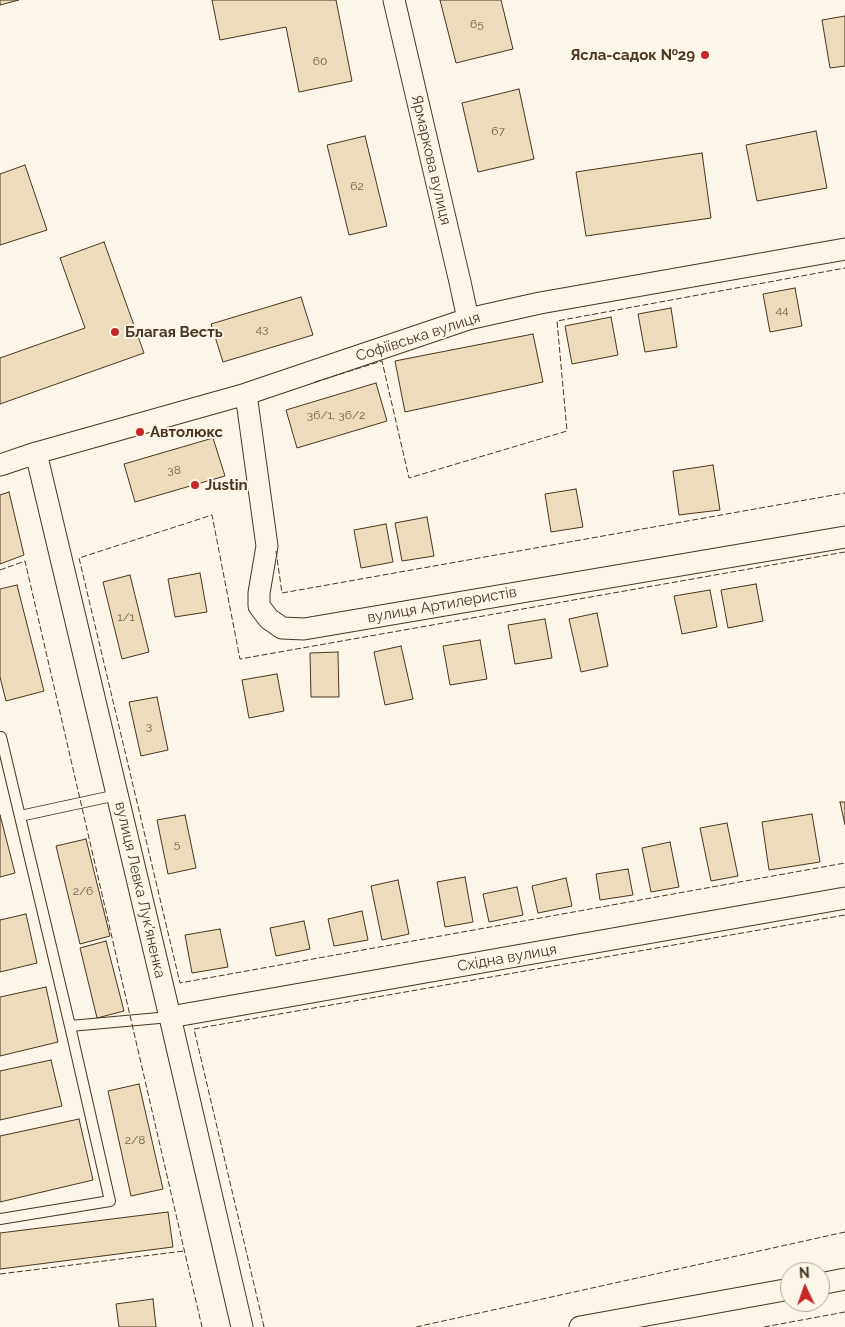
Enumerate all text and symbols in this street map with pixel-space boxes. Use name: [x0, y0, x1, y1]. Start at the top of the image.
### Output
house number: 65: [470, 17, 484, 31]
place label: Ясла-садок №29: [570, 46, 695, 64]
marker: Ясла-садок №29: [699, 49, 711, 61]
house number: 60: [313, 54, 327, 68]
street label: Ярмаркова вулиця: [407, 93, 455, 227]
house number: 67: [491, 124, 505, 138]
house number: 62: [350, 179, 364, 193]
house number: 44: [775, 303, 789, 317]
street label: Софіївська вулиця: [354, 308, 482, 366]
house number: 43: [256, 322, 268, 336]
place label: Благая Весть: [125, 323, 223, 341]
marker: Благая Весть: [109, 326, 121, 338]
house number: 36/1, 36/2: [307, 408, 365, 422]
place label: Автолюкс: [150, 423, 223, 441]
marker: Автолюкс: [134, 426, 146, 438]
house number: 38: [167, 463, 181, 477]
place label: Justin: [205, 476, 248, 494]
marker: Justin: [189, 479, 201, 491]
street label: вулиця Артилеристів: [366, 583, 518, 627]
house number: 1/1: [117, 610, 135, 624]
house number: 3: [146, 719, 152, 733]
street label: вулиця Левка Лук'яненка: [111, 800, 169, 980]
house number: 5: [174, 837, 180, 851]
house number: 2/6: [73, 884, 93, 898]
street label: Східна вулиця: [456, 940, 558, 976]
house number: 2/8: [125, 1133, 145, 1147]
north arrow: [780, 1262, 830, 1312]
text: N: [799, 1265, 810, 1281]

